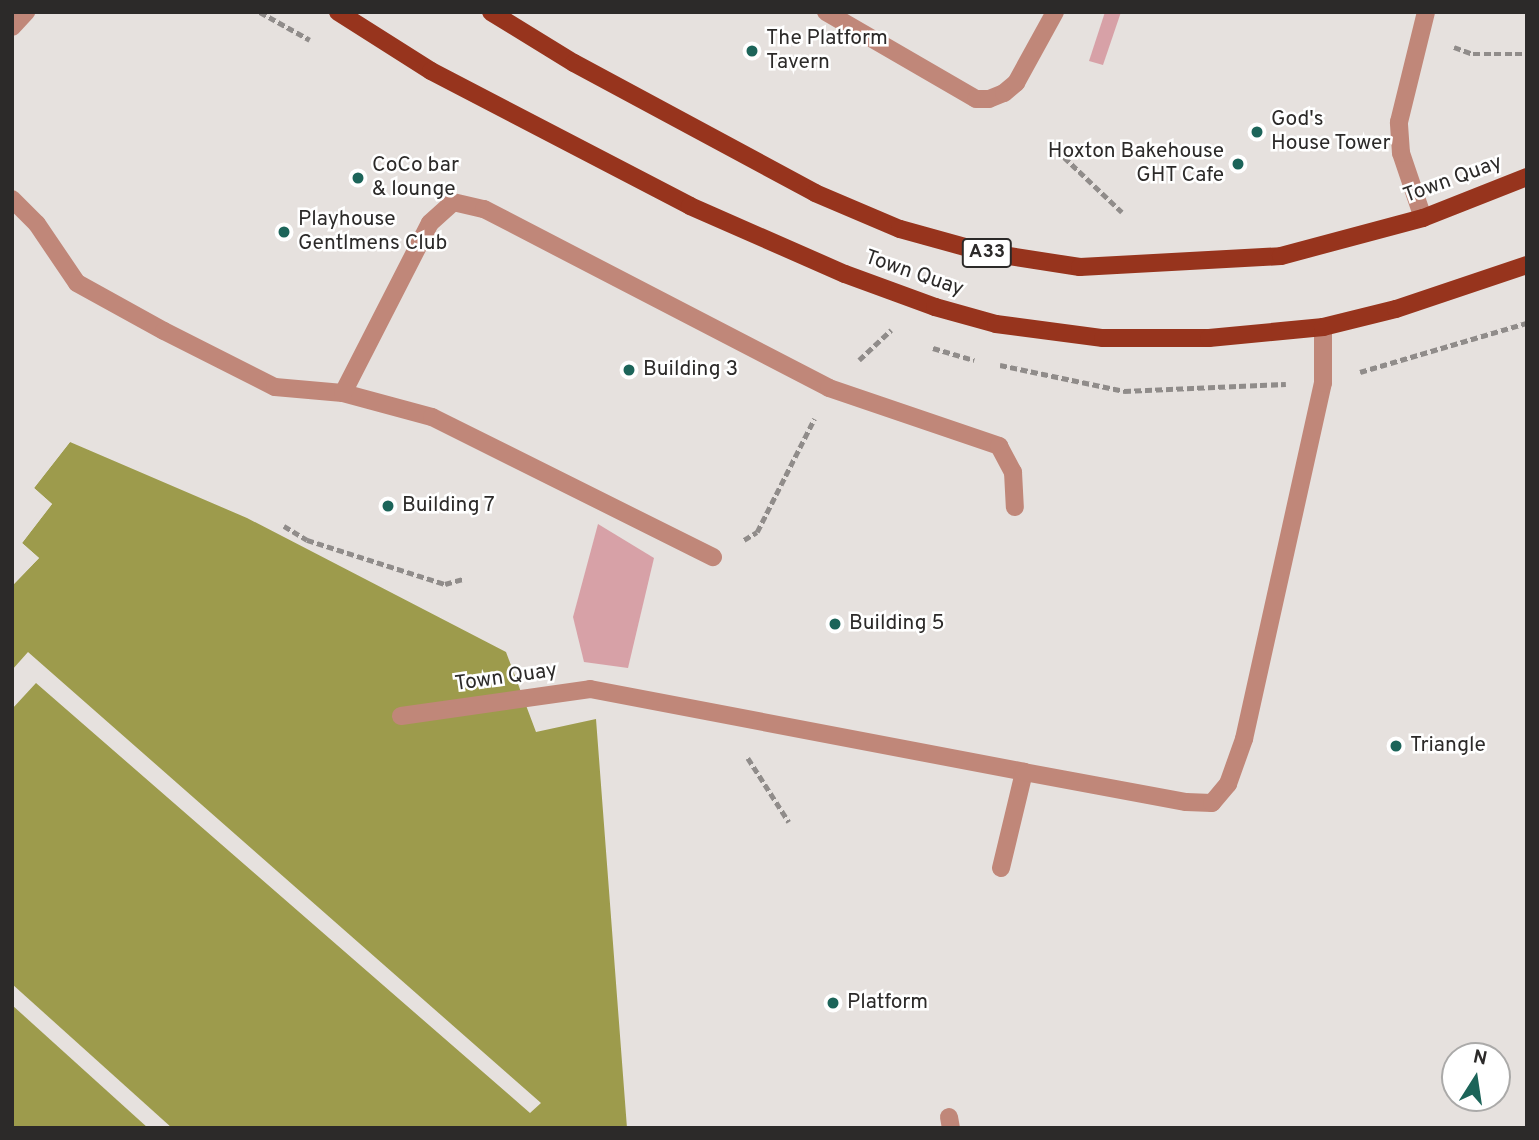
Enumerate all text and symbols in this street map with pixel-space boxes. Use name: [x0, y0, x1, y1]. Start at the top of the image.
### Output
place label: The Platform Tavern: [766, 26, 888, 76]
marker: The Platform Tavern: [744, 43, 760, 59]
place label: God's House Tower: [1271, 107, 1391, 157]
marker: God's House Tower: [1249, 124, 1265, 140]
place label: Hoxton Bakehouse GHT Cafe: [1048, 139, 1224, 189]
street label: Town Quay: [1400, 151, 1506, 209]
place label: CoCo bar & lounge: [372, 153, 459, 203]
marker: Hoxton Bakehouse GHT Cafe: [1230, 156, 1246, 172]
marker: CoCo bar & lounge: [350, 170, 366, 186]
place label: Playhouse Gentlmens Club: [298, 207, 447, 257]
marker: Playhouse Gentlmens Club: [276, 224, 292, 240]
road number: A33: [961, 238, 1013, 268]
street label: Town Quay: [861, 245, 967, 303]
place label: Building 3: [643, 357, 738, 383]
marker: Building 3: [621, 362, 637, 378]
place label: Building 7: [402, 493, 495, 519]
marker: Building 7: [380, 498, 396, 514]
place label: Building 5: [849, 611, 945, 637]
marker: Building 5: [827, 616, 843, 632]
street label: Town Quay: [453, 658, 559, 698]
place label: Triangle: [1410, 733, 1486, 759]
marker: Triangle: [1388, 738, 1404, 754]
place label: Platform: [847, 990, 928, 1016]
marker: Platform: [825, 995, 841, 1011]
north arrow: [1441, 1042, 1511, 1112]
text: N: [1471, 1045, 1489, 1072]

